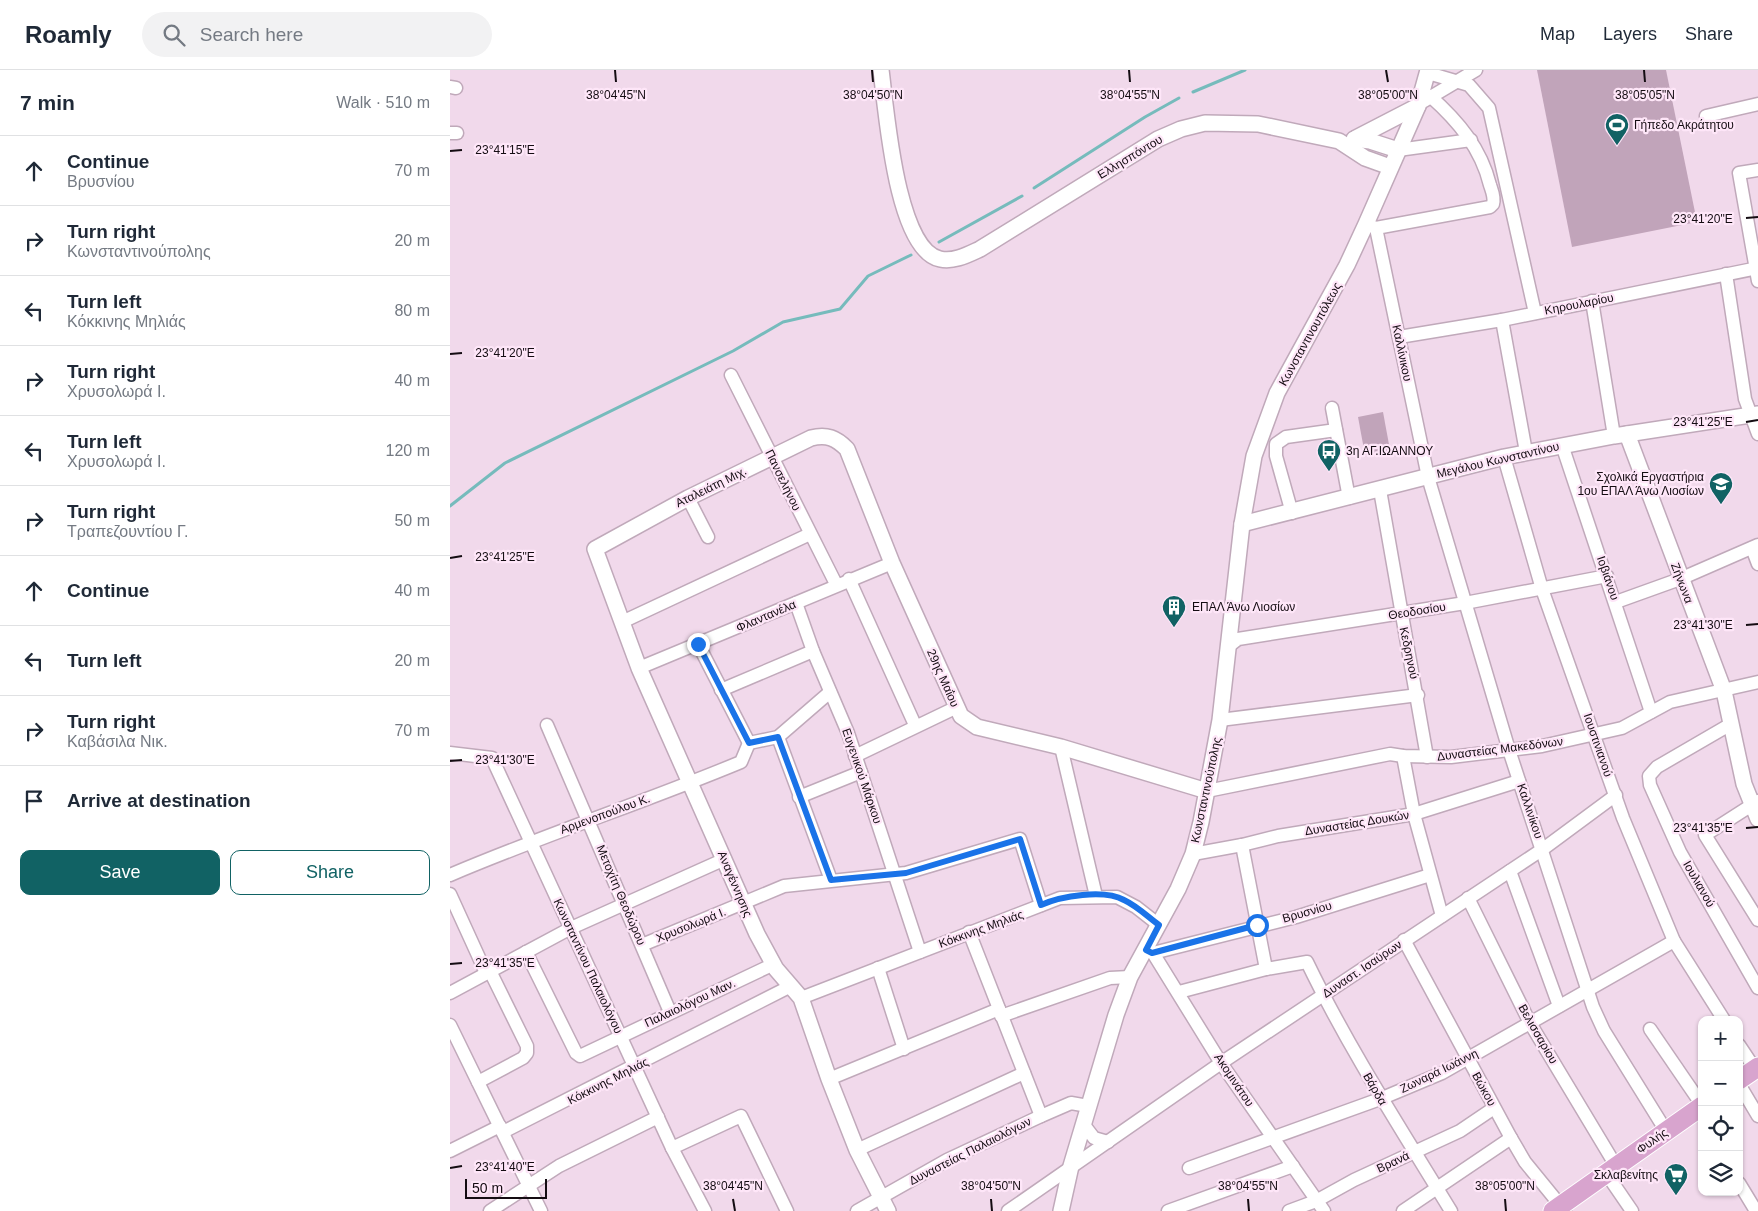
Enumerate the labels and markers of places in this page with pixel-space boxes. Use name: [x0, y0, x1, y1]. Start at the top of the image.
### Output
sports icon: Γήπεδο Ακράτητου: [1604, 112, 1630, 146]
place label: Γήπεδο Ακράτητου: [1634, 118, 1734, 132]
bus stop icon: 3η ΑΓ.ΙΩΑΝΝΟΥ: [1316, 438, 1342, 472]
place label: 3η ΑΓ.ΙΩΑΝΝΟΥ: [1346, 444, 1433, 458]
place label: Σχολικά Εργαστήρια 1ου ΕΠΑΛ Άνω Λιοσίων: [1577, 470, 1704, 498]
school or university icon: Σχολικά Εργαστήρια 1ου ΕΠΑΛ Άνω Λιοσίων: [1708, 471, 1734, 505]
building icon: ΕΠΑΛ Άνω Λιοσίων: [1161, 594, 1187, 628]
place label: ΕΠΑΛ Άνω Λιοσίων: [1192, 600, 1295, 614]
supermarket icon: Σκλαβενίτης: [1663, 1162, 1689, 1196]
place label: Σκλαβενίτης: [1594, 1168, 1658, 1182]

